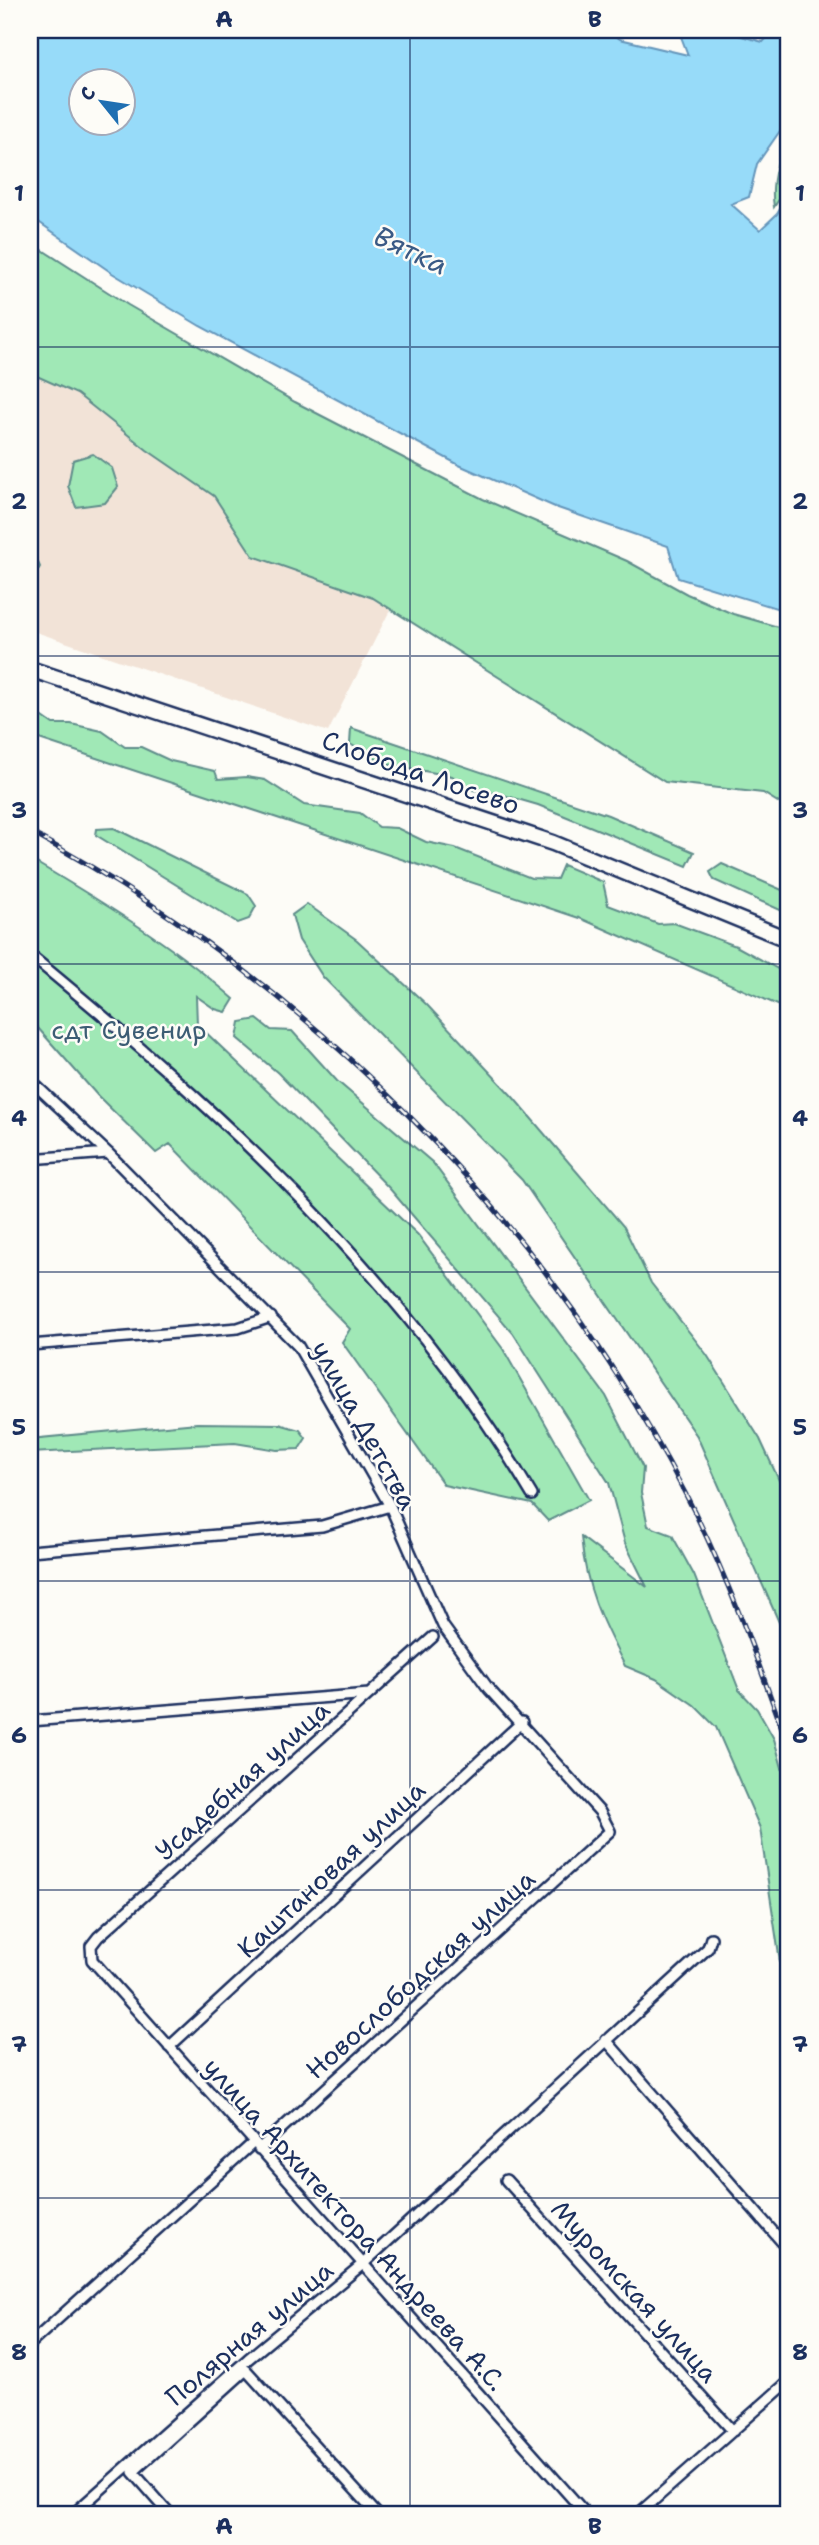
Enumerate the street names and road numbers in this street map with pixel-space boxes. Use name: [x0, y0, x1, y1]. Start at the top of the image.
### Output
street label: Слобода Лосево: [317, 722, 525, 822]
street label: улица Детства: [304, 1334, 426, 1516]
street label: Усадебная улица: [147, 1692, 337, 1868]
street label: Каштановая улица: [229, 1773, 433, 1965]
street label: Новослободская улица: [298, 1861, 542, 2087]
street label: улица Архитектора Андреева А.С.: [196, 2050, 514, 2398]
street label: Муромская улица: [544, 2192, 726, 2390]
street label: Полярная улица: [158, 2252, 340, 2414]

